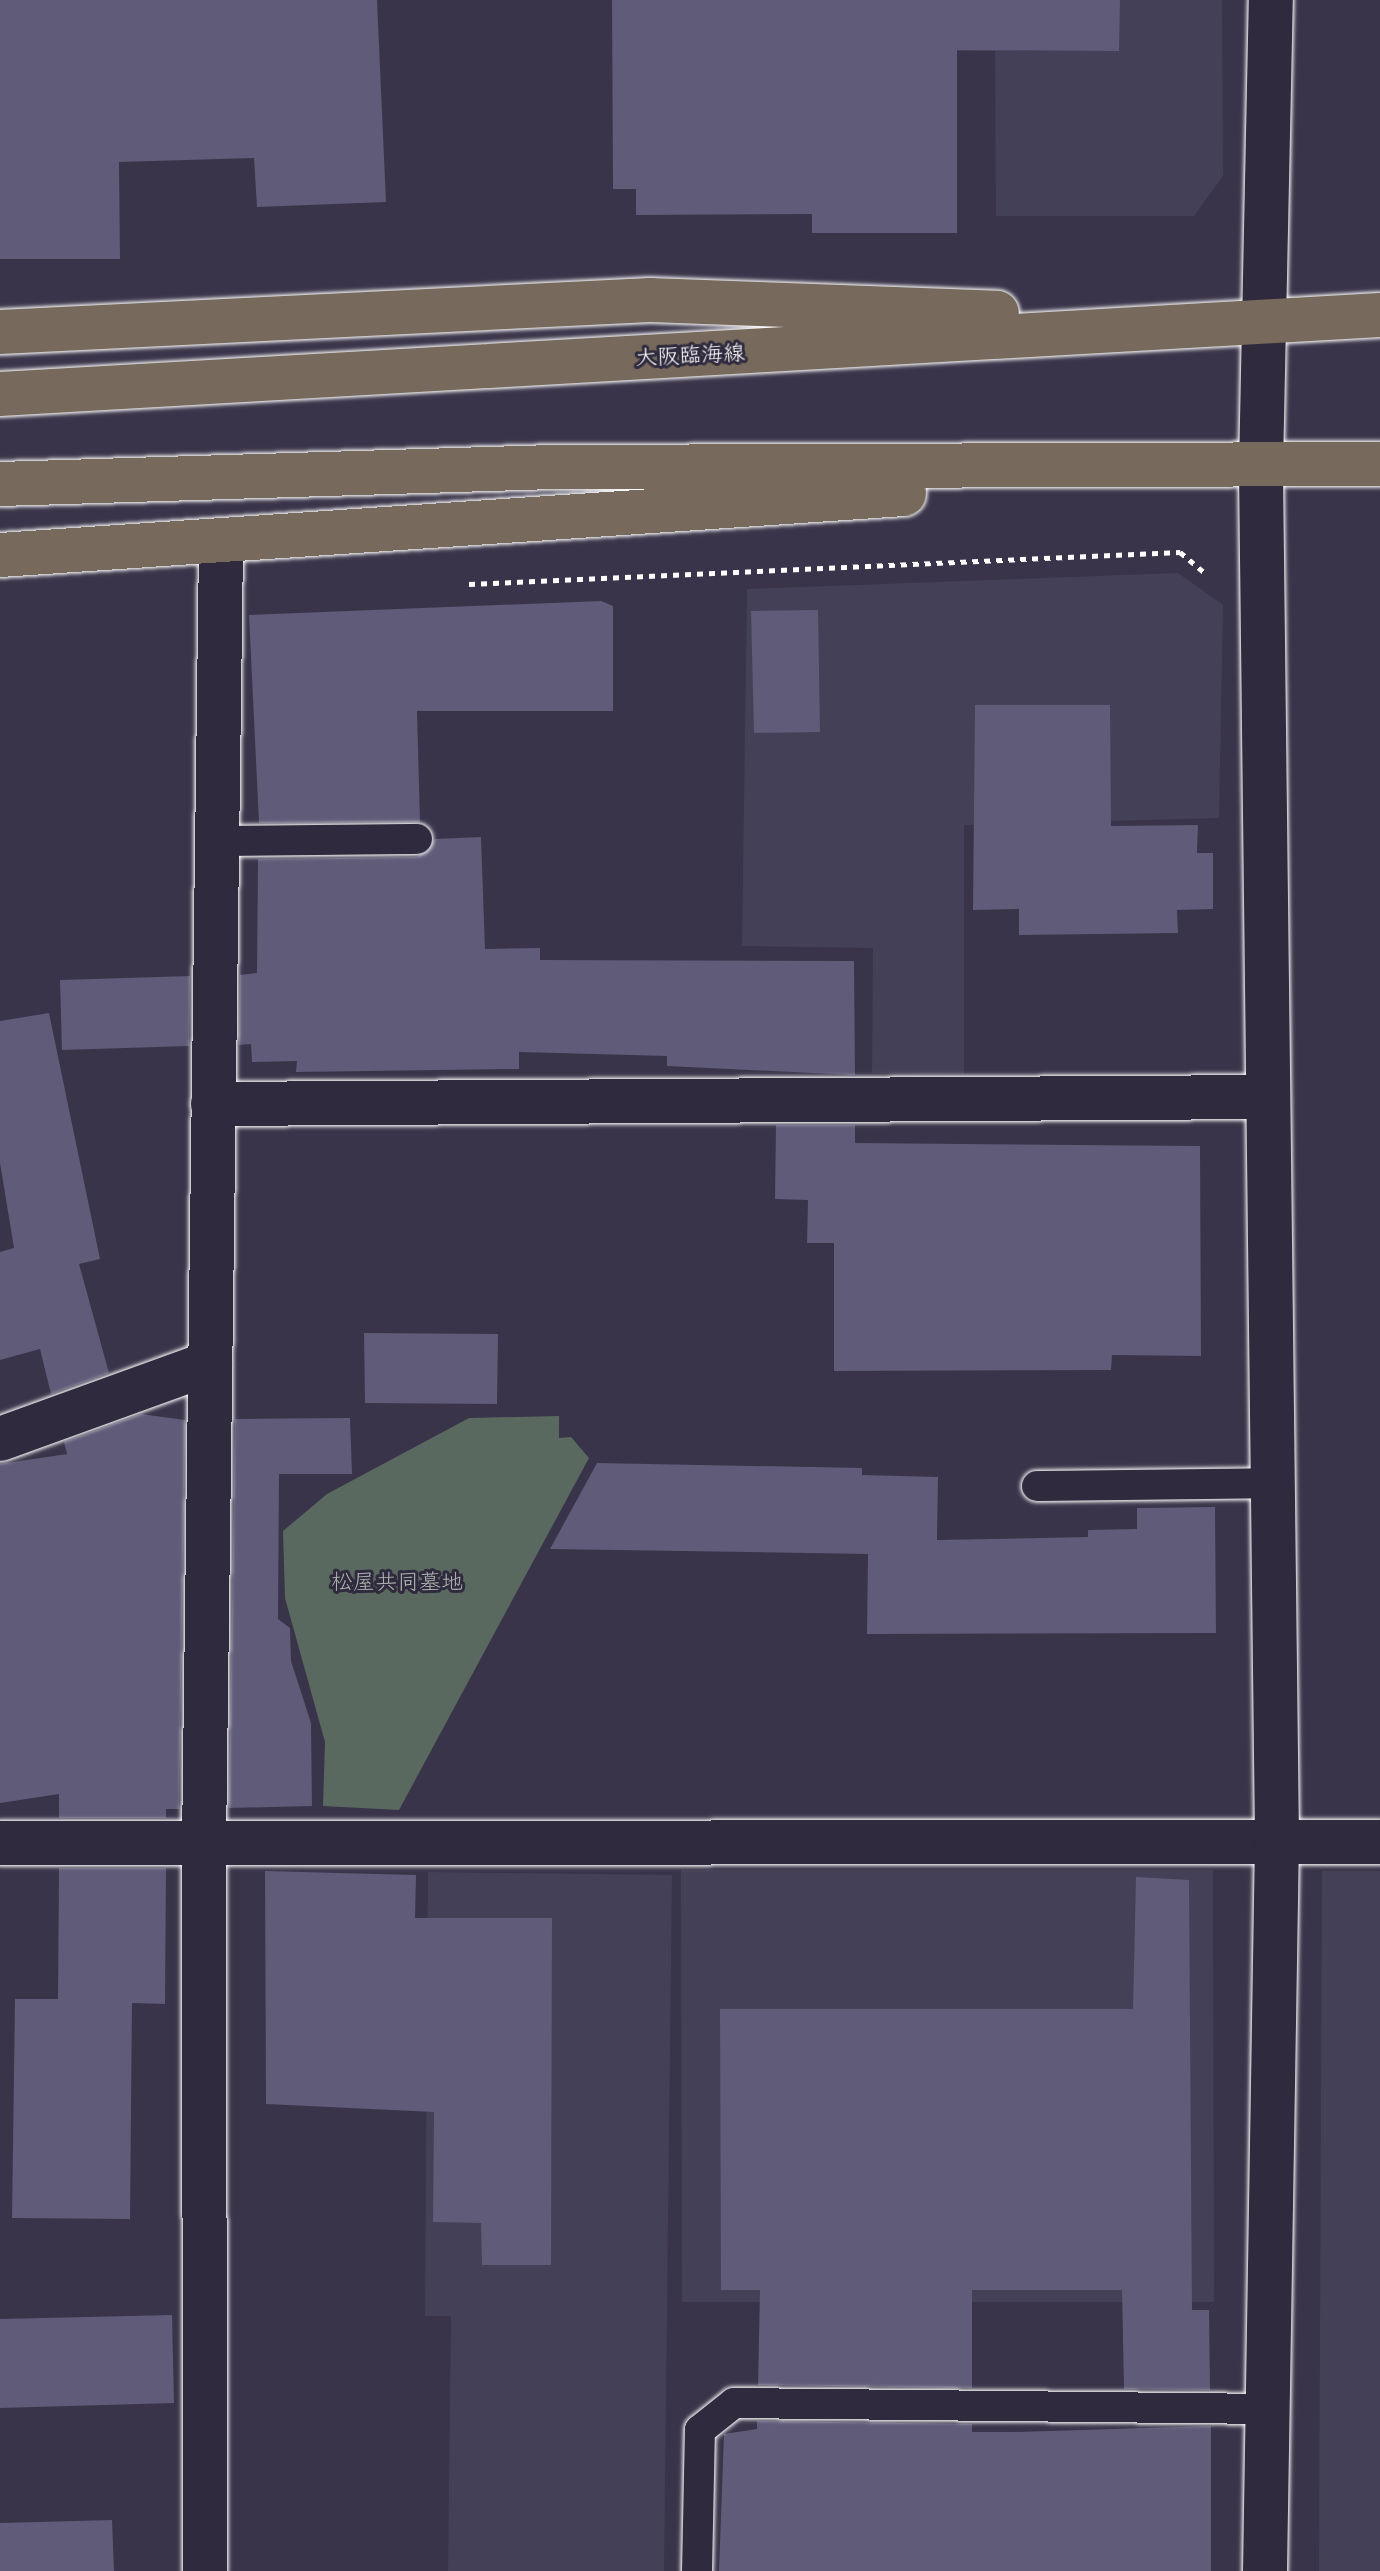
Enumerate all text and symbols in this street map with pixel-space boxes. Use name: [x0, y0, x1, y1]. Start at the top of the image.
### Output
street label: 大阪臨海線: [634, 339, 746, 371]
park label: 松屋共同墓地: [331, 1569, 463, 1595]

